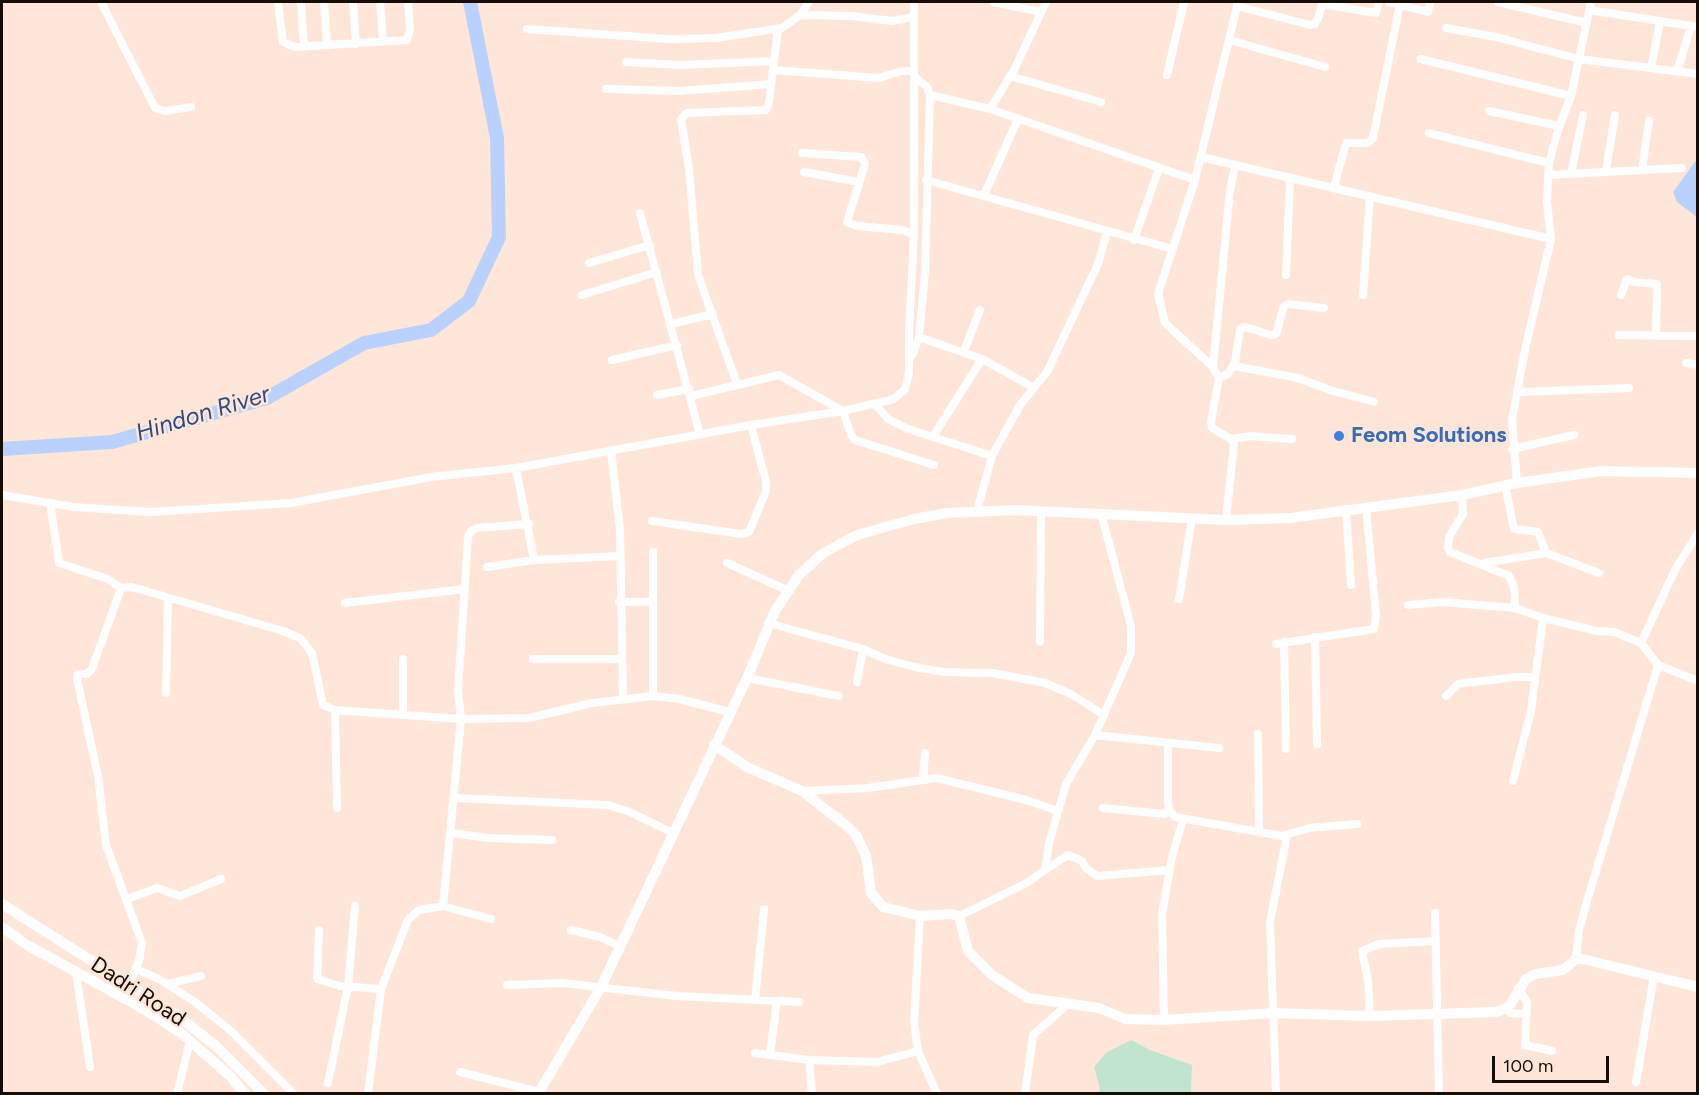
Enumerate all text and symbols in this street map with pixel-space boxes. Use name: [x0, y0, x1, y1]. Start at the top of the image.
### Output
water label: Hindon River: [133, 380, 273, 448]
place label: Feom Solutions: [1351, 423, 1507, 449]
marker: Feom Solutions: [1332, 429, 1346, 443]
street label: Dadri Road: [86, 952, 190, 1032]
scale bar: [1495, 1044, 1612, 1082]
text: 100 m: [1503, 1055, 1553, 1077]

